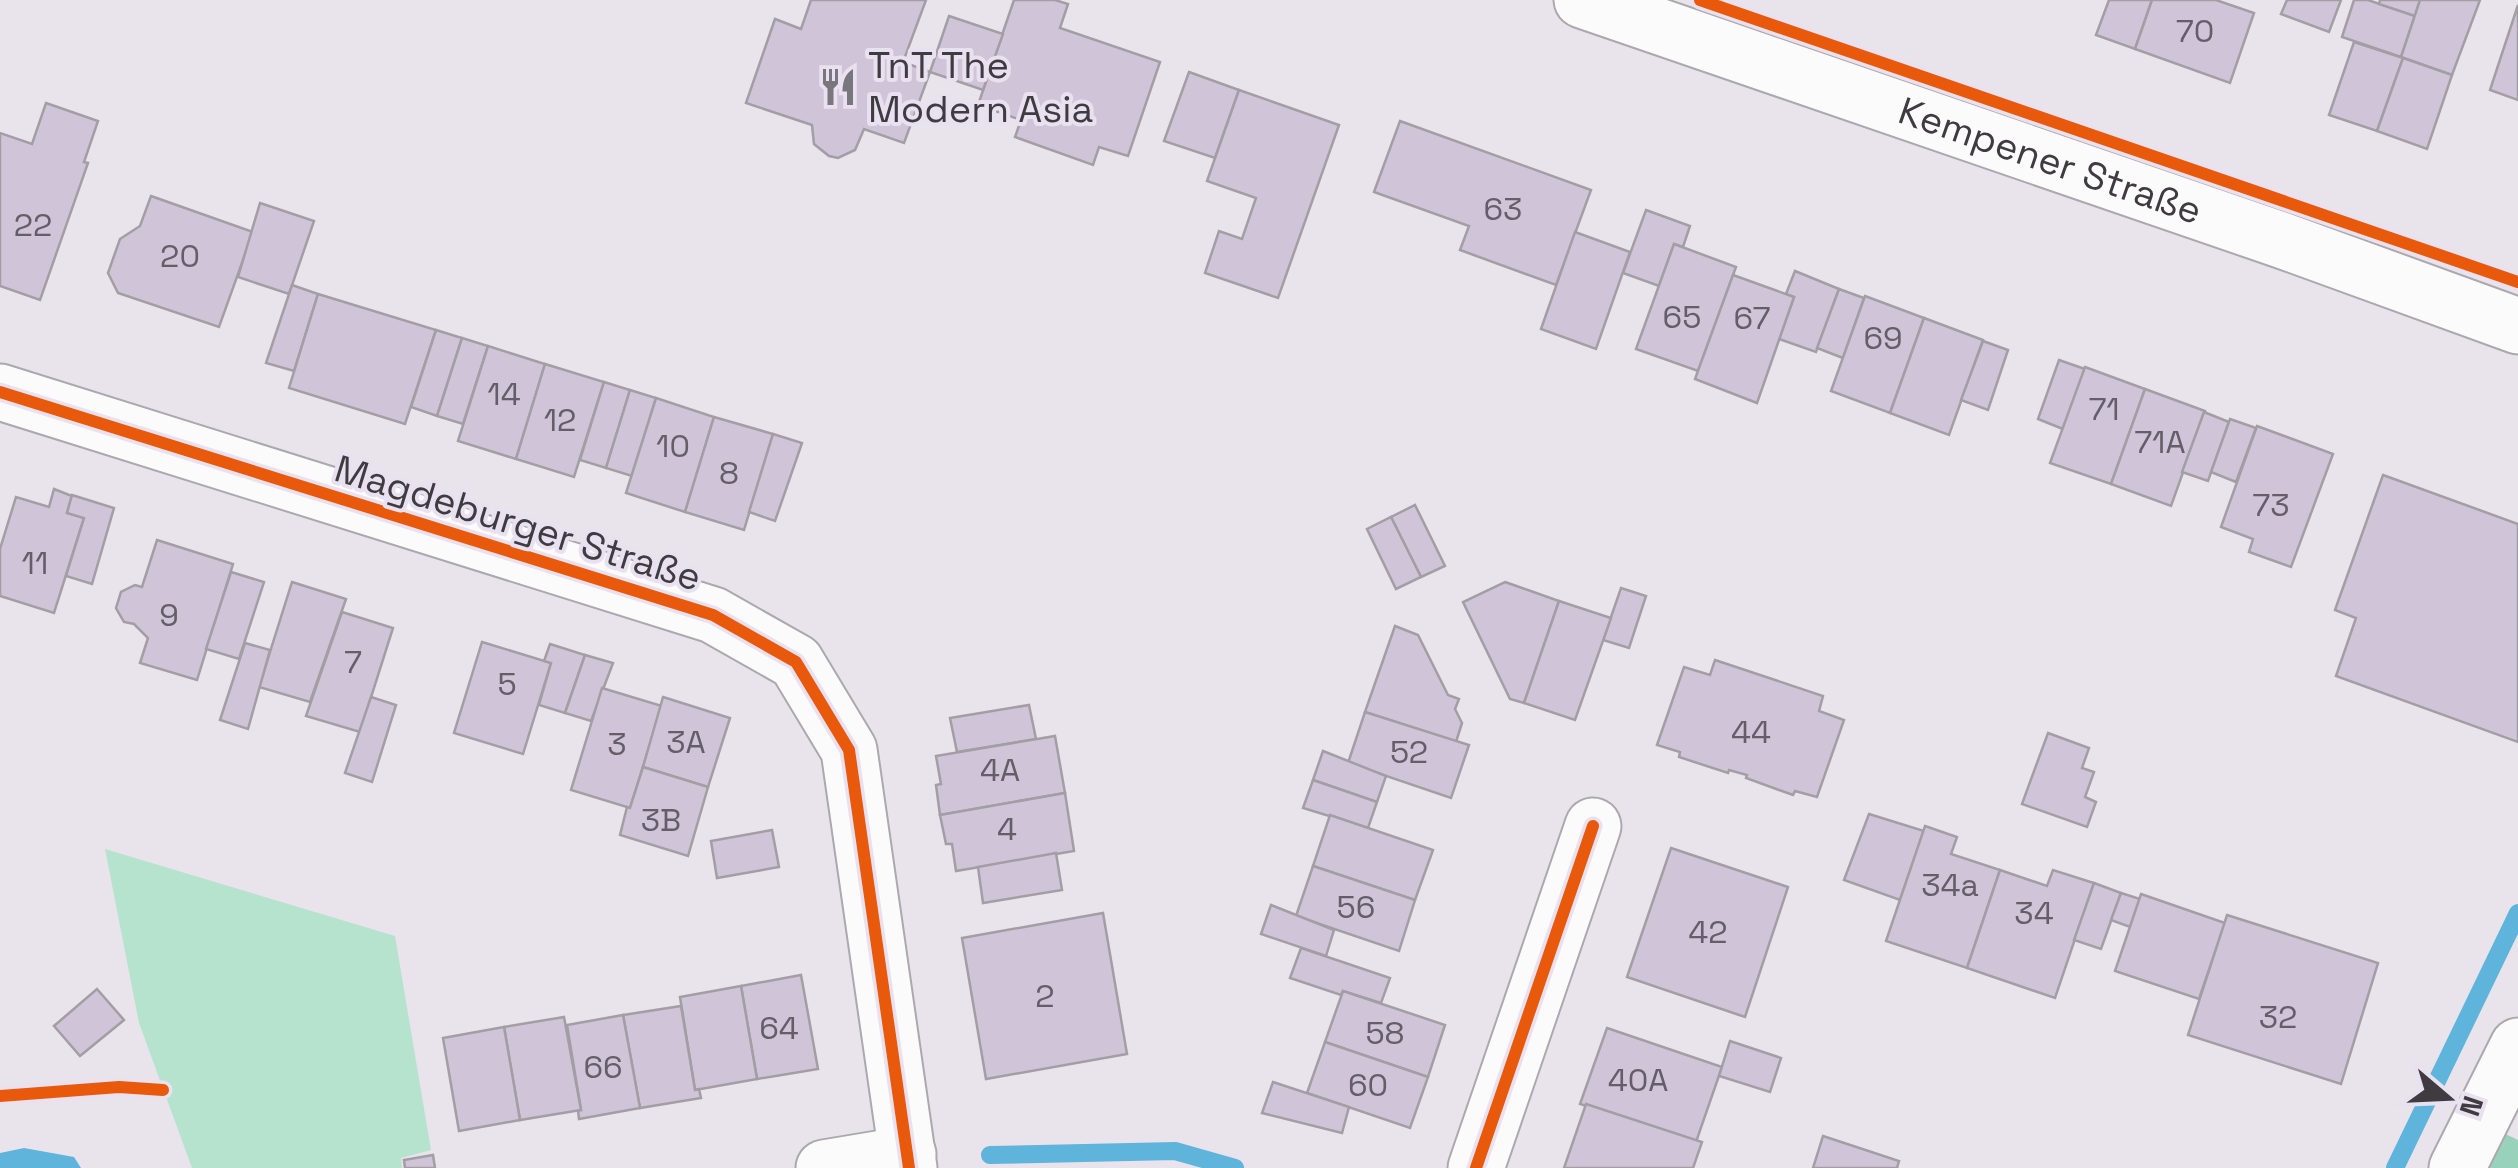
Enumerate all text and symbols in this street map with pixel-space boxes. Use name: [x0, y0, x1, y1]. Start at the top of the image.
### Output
house number: 70: [2176, 11, 2214, 51]
place label: TnT The Modern Asia: [868, 41, 1093, 133]
restaurant icon: TnT The Modern Asia: [817, 66, 859, 108]
street label: Kempener Straße: [1892, 87, 2208, 235]
house number: 63: [1484, 189, 1522, 229]
house number: 22: [14, 205, 52, 245]
house number: 20: [160, 236, 200, 276]
house number: 65: [1663, 297, 1701, 337]
house number: 67: [1733, 298, 1771, 338]
house number: 69: [1863, 318, 1903, 358]
house number: 14: [487, 374, 521, 414]
house number: 71: [2088, 389, 2120, 429]
house number: 12: [544, 400, 576, 440]
house number: 71A: [2134, 422, 2186, 462]
house number: 10: [656, 426, 690, 466]
street label: Magdeburger Straße: [329, 444, 707, 602]
house number: 8: [719, 453, 739, 493]
house number: 73: [2252, 485, 2290, 525]
house number: 11: [22, 543, 48, 583]
house number: 9: [159, 595, 179, 635]
house number: 7: [344, 642, 362, 682]
house number: 5: [497, 664, 517, 704]
house number: 44: [1731, 712, 1771, 752]
house number: 3A: [666, 722, 706, 762]
house number: 3: [607, 724, 627, 764]
house number: 52: [1390, 732, 1428, 772]
house number: 4A: [980, 750, 1020, 790]
house number: 3B: [641, 800, 681, 840]
house number: 4: [997, 809, 1017, 849]
house number: 34a: [1921, 865, 1979, 905]
house number: 56: [1337, 887, 1375, 927]
house number: 34: [2014, 893, 2054, 933]
house number: 42: [1688, 912, 1728, 952]
house number: 2: [1035, 976, 1055, 1016]
house number: 32: [2259, 997, 2297, 1037]
house number: 64: [759, 1008, 799, 1048]
house number: 58: [1365, 1013, 1405, 1053]
house number: 66: [583, 1047, 623, 1087]
north arrow: [2398, 1048, 2498, 1148]
house number: 40A: [1608, 1060, 1668, 1100]
house number: 60: [1348, 1065, 1388, 1105]
text: N: [2452, 1091, 2492, 1121]

